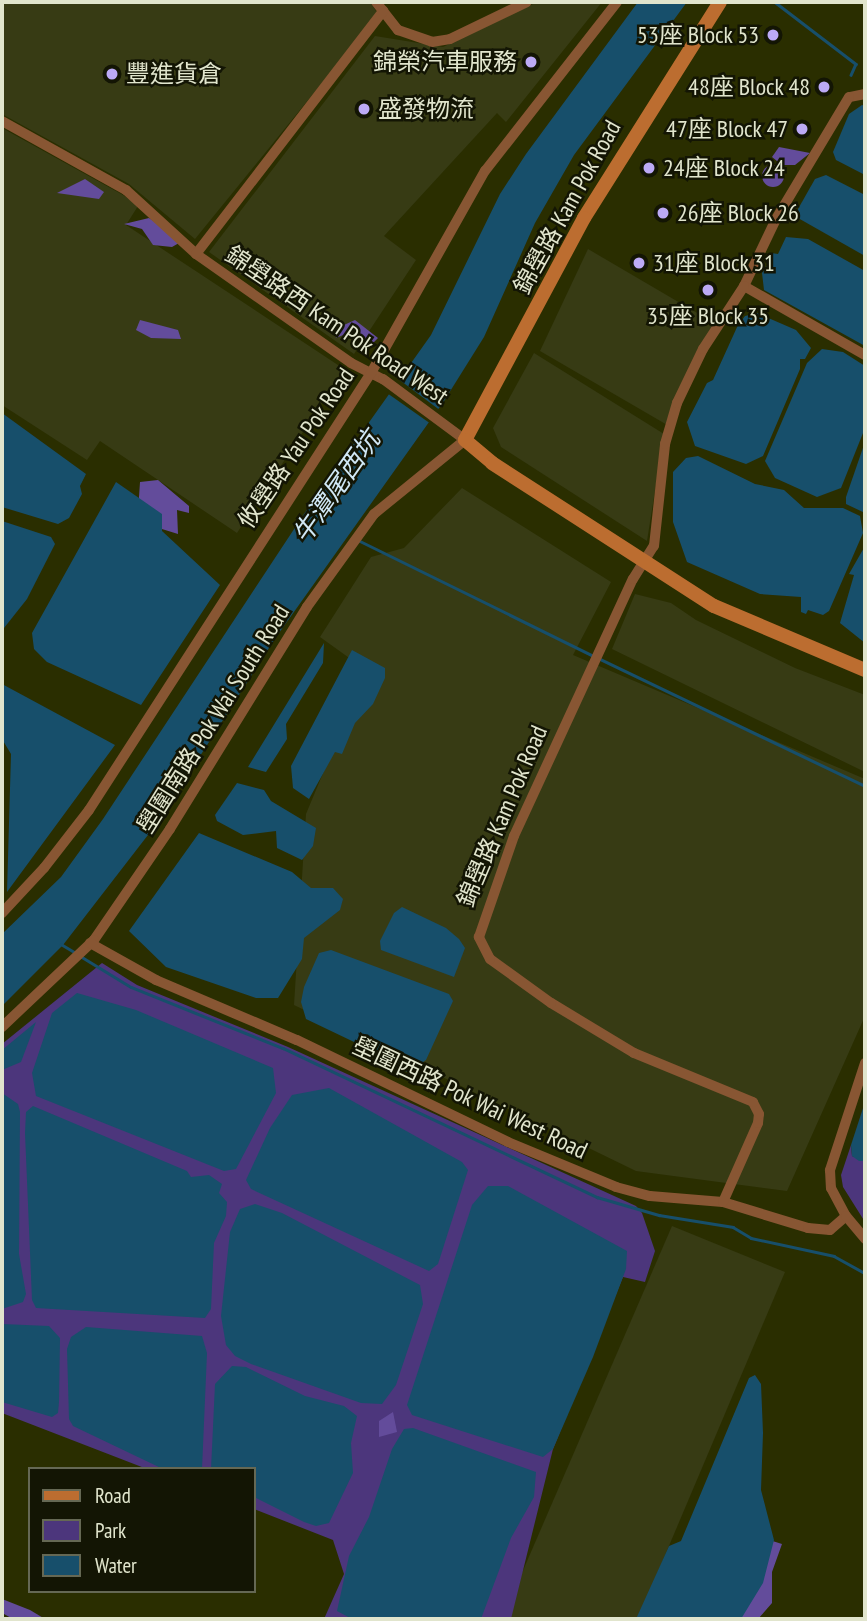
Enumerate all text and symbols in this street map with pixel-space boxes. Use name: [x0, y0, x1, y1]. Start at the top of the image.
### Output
place label: 53座 Block 53: [637, 21, 759, 49]
marker: 53座 Block 53: [765, 27, 781, 43]
place label: 錦榮汽車服務: [373, 48, 517, 76]
marker: 錦榮汽車服務: [523, 54, 539, 70]
place label: 豐進貨倉: [126, 60, 222, 88]
marker: 豐進貨倉: [104, 66, 120, 82]
place label: 48座 Block 48: [688, 73, 810, 101]
marker: 48座 Block 48: [816, 79, 832, 95]
place label: 盛發物流: [378, 95, 474, 123]
marker: 盛發物流: [356, 101, 372, 117]
street label: 錦壆路 Kam Pok Road: [507, 115, 627, 299]
place label: 47座 Block 47: [666, 115, 788, 143]
marker: 47座 Block 47: [794, 121, 810, 137]
place label: 24座 Block 24: [663, 154, 785, 182]
marker: 24座 Block 24: [641, 160, 657, 176]
place label: 26座 Block 26: [677, 199, 799, 227]
marker: 26座 Block 26: [655, 205, 671, 221]
street label: 錦壆路西 Kam Pok Road West: [220, 239, 454, 411]
place label: 31座 Block 31: [653, 249, 775, 277]
marker: 31座 Block 31: [631, 255, 647, 271]
marker: 35座 Block 35: [700, 282, 716, 298]
place label: 35座 Block 35: [647, 302, 769, 330]
street label: 攸壆路 Yau Pok Road: [232, 362, 360, 534]
water label: 牛潭尾西坑: [286, 425, 386, 549]
street label: 壆圍南路 Pok Wai South Road: [130, 599, 296, 839]
street label: 錦壆路 Kam Pok Road: [451, 721, 553, 911]
street label: 壆圍西路 Pok Wai West Road: [347, 1031, 593, 1165]
legend: [28, 1467, 256, 1593]
text: Road: [95, 1482, 131, 1509]
text: Park: [95, 1517, 126, 1544]
text: Water: [95, 1552, 137, 1579]

